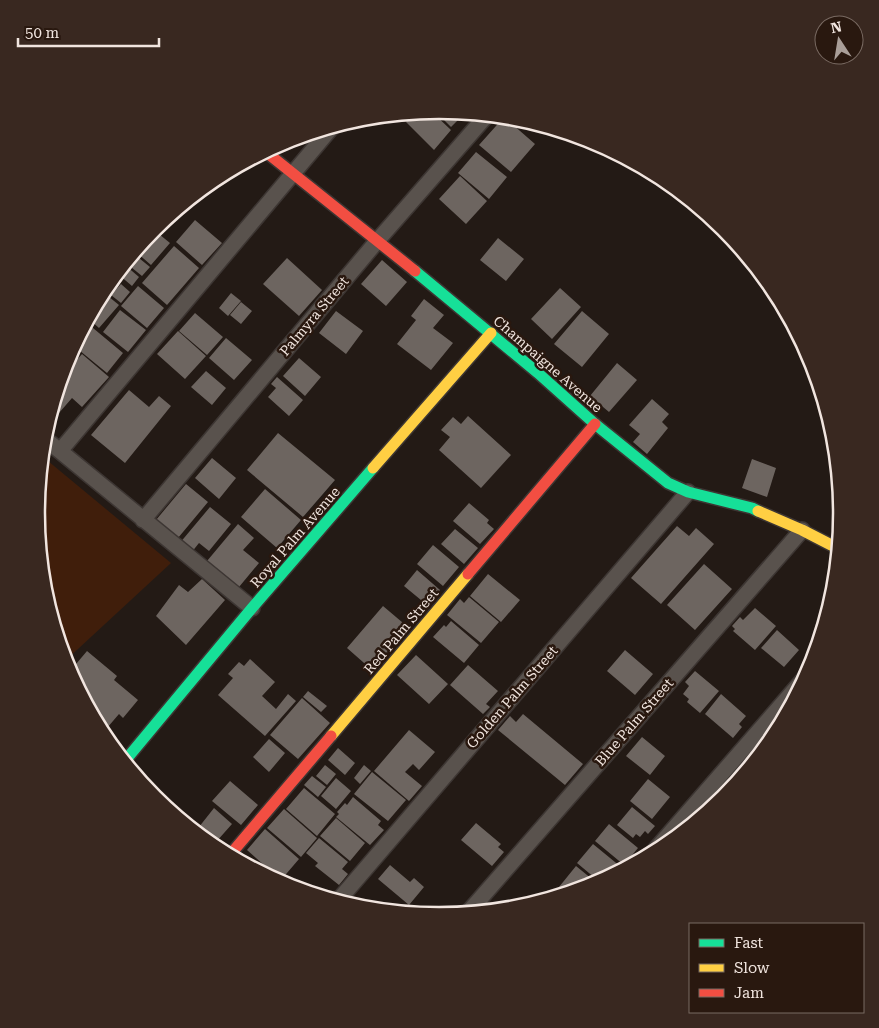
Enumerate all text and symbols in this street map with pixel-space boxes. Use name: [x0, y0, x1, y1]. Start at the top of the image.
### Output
scale bar: [18, 15, 159, 47]
north arrow: [814, 15, 864, 65]
text: N: [829, 18, 843, 36]
text: 50 m: [25, 24, 60, 42]
street label: Palmyra Street: [276, 273, 352, 359]
street label: Champaigne Avenue: [490, 312, 606, 416]
street label: Royal Palm Avenue: [247, 483, 343, 591]
street label: Red Palm Street: [361, 585, 441, 677]
street label: Golden Palm Street: [463, 643, 561, 751]
street label: Blue Palm Street: [592, 675, 676, 769]
legend: [689, 923, 864, 1013]
text: Fast: [734, 934, 764, 952]
text: Slow: [734, 959, 770, 977]
text: Jam: [734, 984, 764, 1002]

